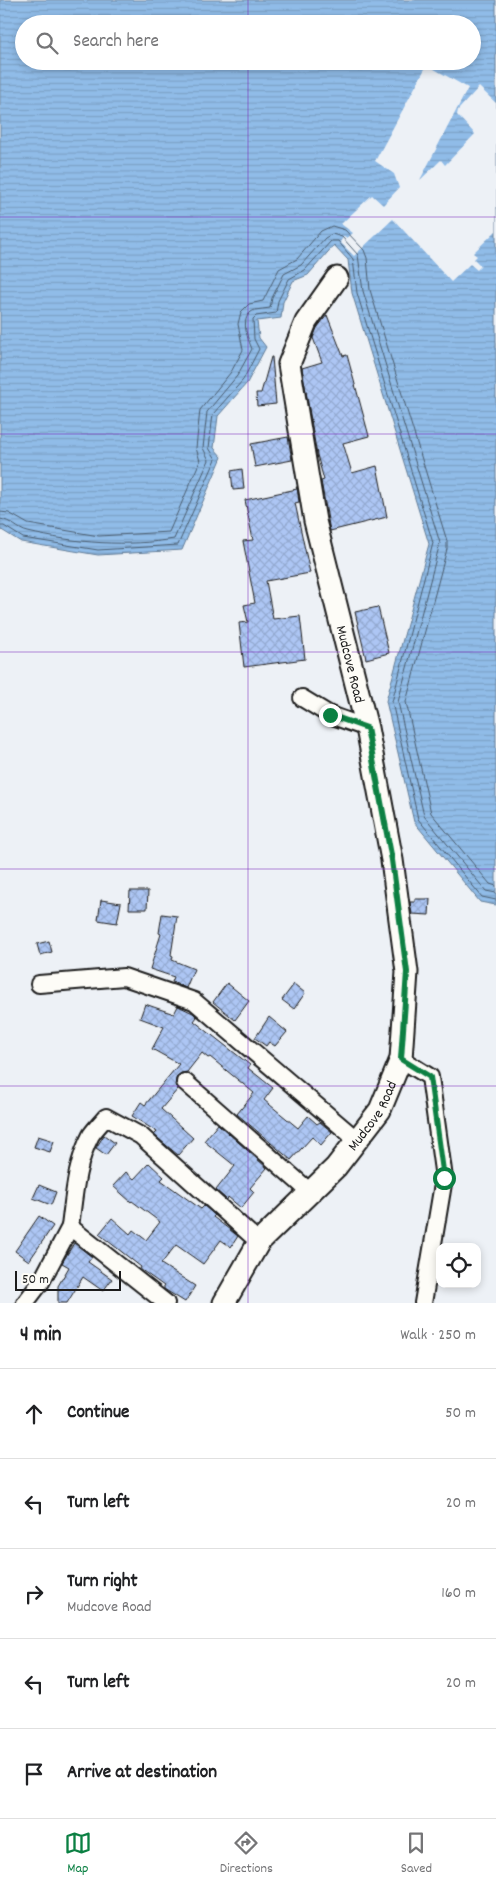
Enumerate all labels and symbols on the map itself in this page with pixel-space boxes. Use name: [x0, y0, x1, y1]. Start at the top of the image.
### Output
street label: Mudcove Road: [329, 623, 369, 706]
route end: [319, 704, 342, 727]
street label: Mudcove Road: [343, 1078, 404, 1156]
route start: [433, 1167, 456, 1190]
scale bar: [15, 1268, 121, 1291]

